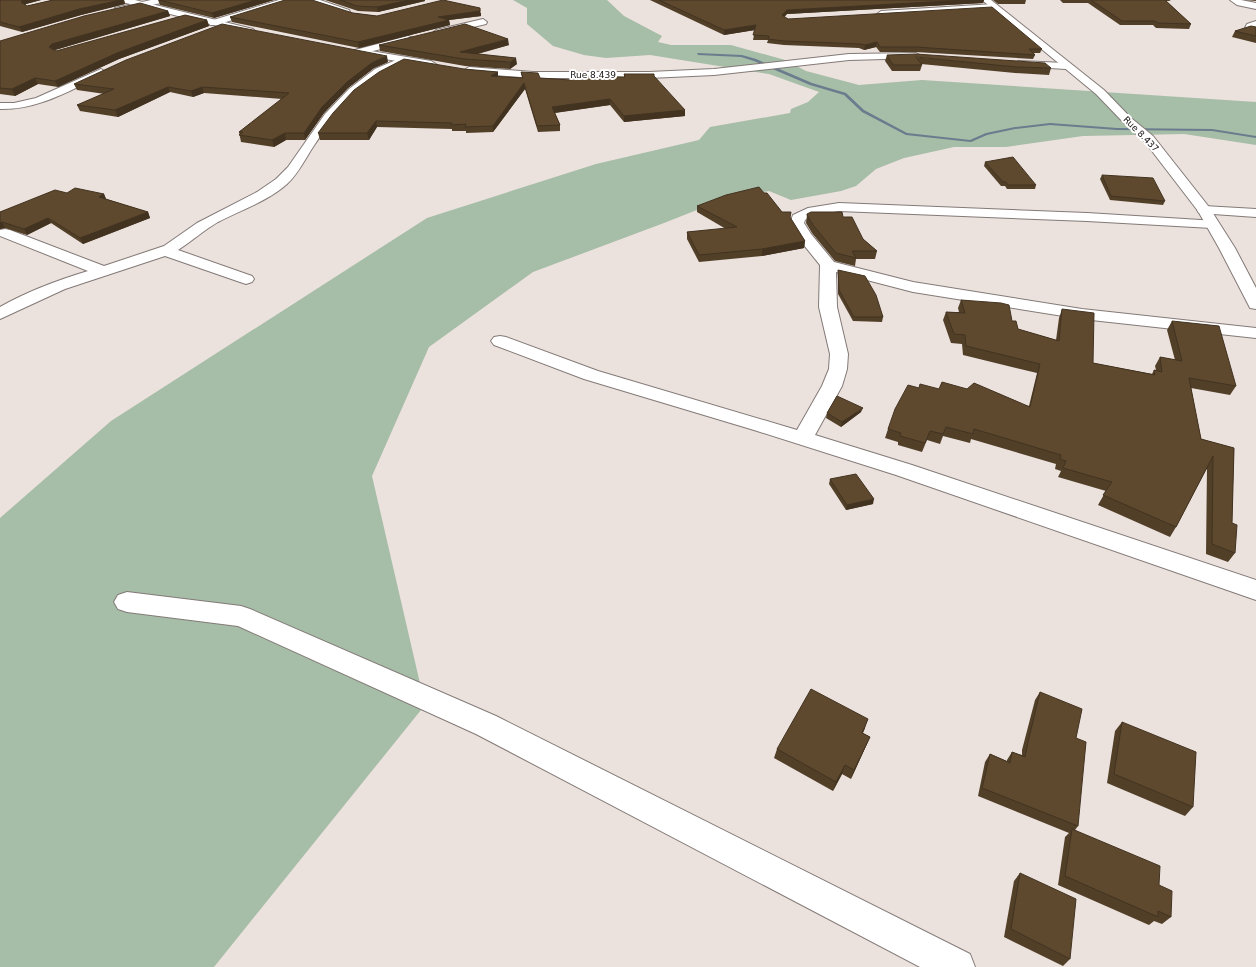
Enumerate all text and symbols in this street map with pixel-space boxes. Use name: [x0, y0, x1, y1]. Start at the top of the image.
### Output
street label: Rue 8.439: [570, 70, 616, 80]
street label: Rue 8.437: [1121, 114, 1161, 154]

